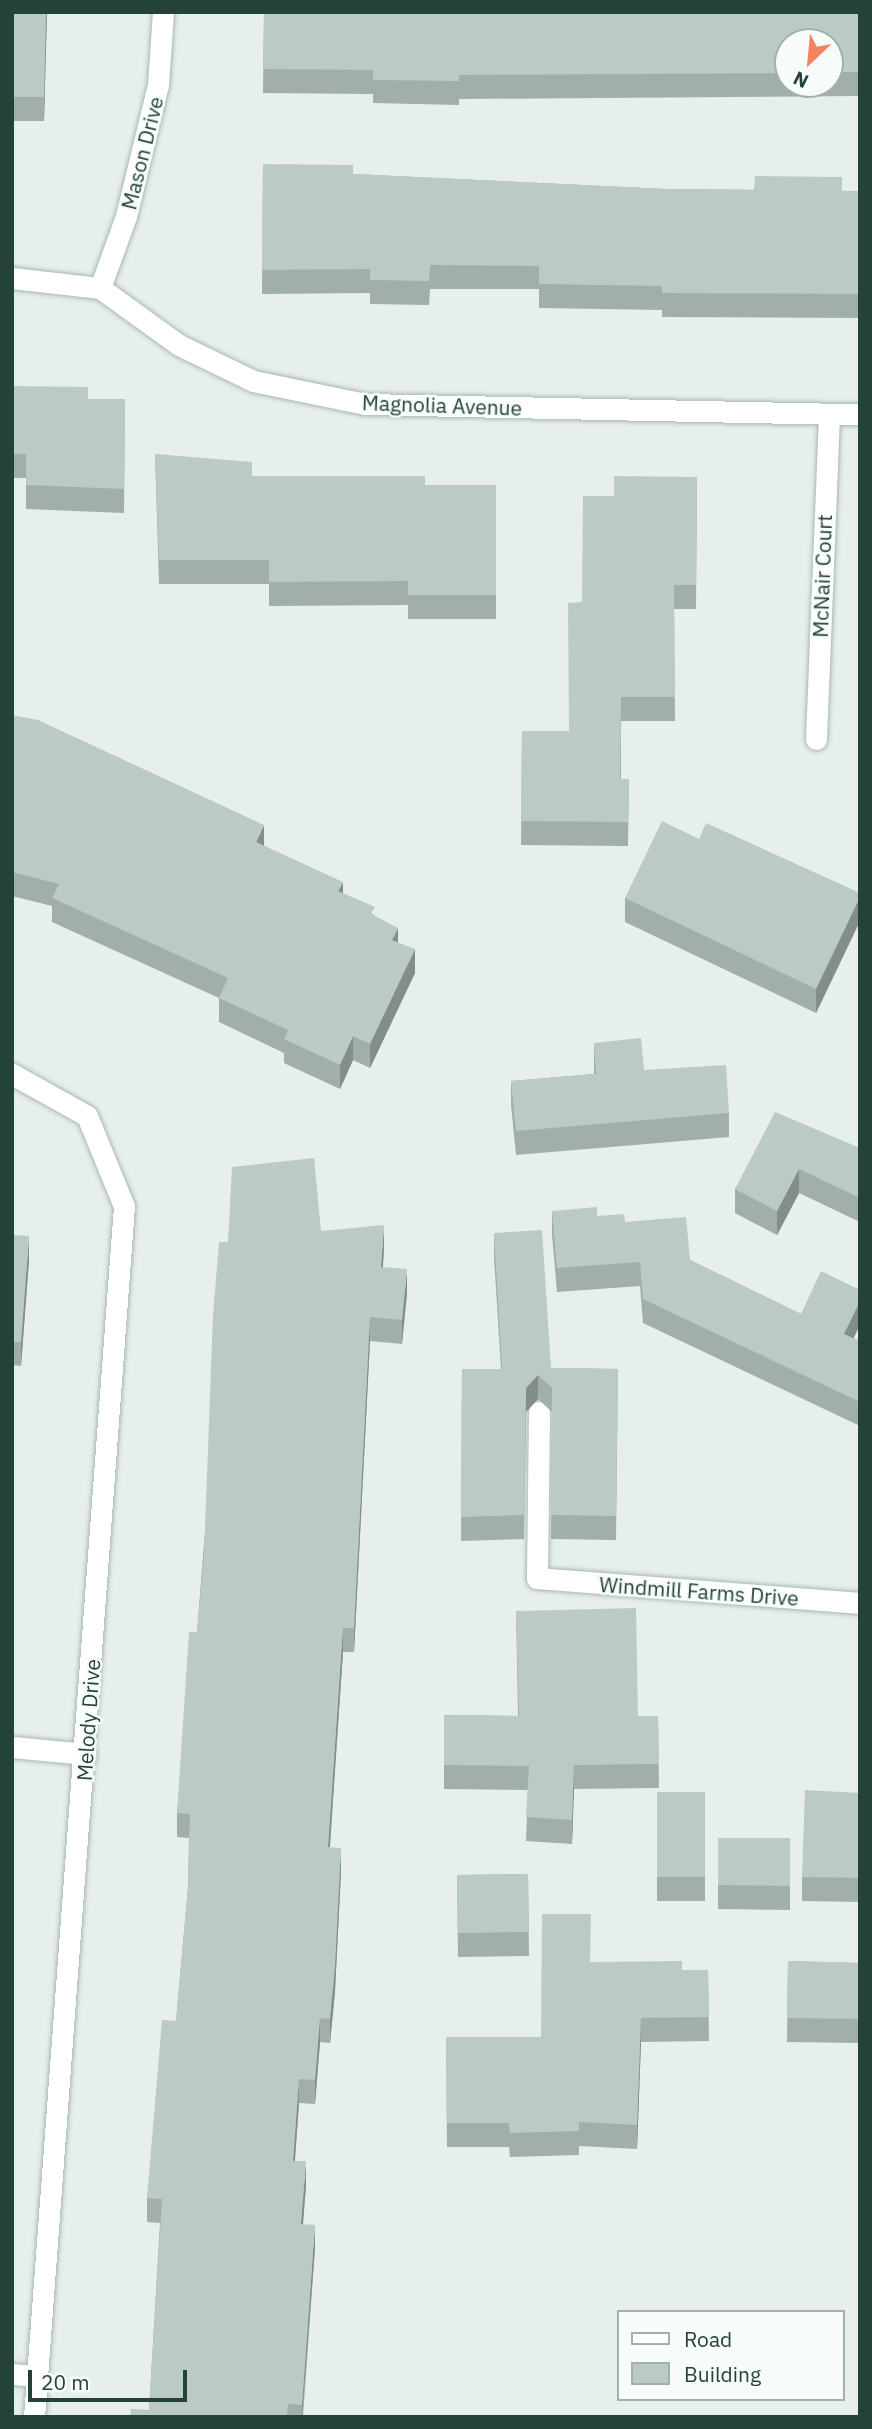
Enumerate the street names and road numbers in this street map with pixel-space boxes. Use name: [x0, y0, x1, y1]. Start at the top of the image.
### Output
street label: Mason Drive: [116, 94, 168, 212]
street label: Magnolia Avenue: [361, 390, 523, 420]
street label: McNair Court: [807, 514, 837, 638]
street label: Windmill Farms Drive: [598, 1571, 800, 1611]
street label: Melody Drive: [71, 1658, 105, 1782]

